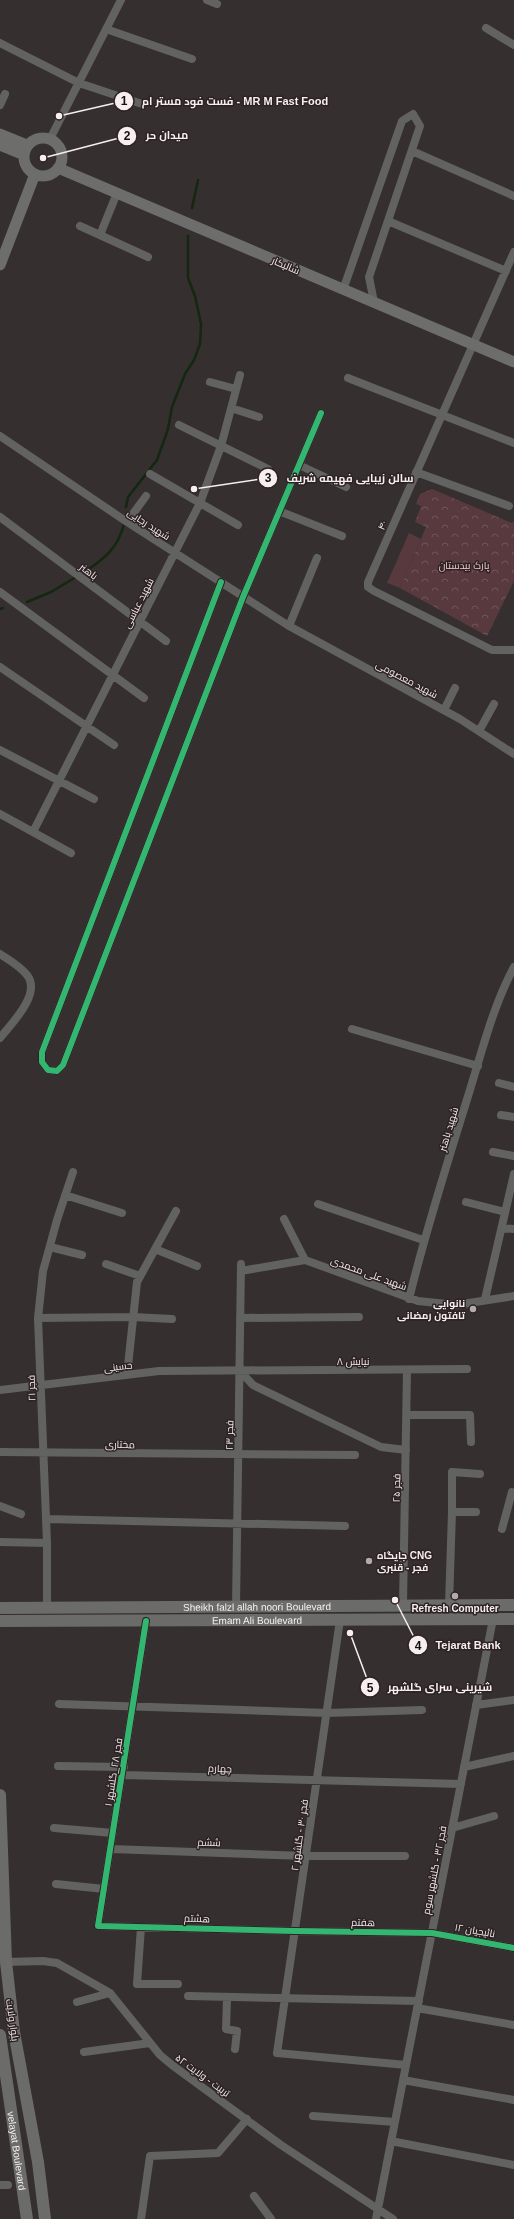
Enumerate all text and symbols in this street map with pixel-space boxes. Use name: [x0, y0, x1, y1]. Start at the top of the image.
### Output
callout: فست فود مستر ام - MR M Fast Food: [114, 89, 336, 112]
text: 1: [121, 94, 128, 108]
text: فست فود مستر ام - MR M Fast Food: [142, 95, 328, 109]
callout: میدان حر: [117, 124, 196, 147]
text: 2: [124, 129, 131, 143]
text: میدان حر: [145, 129, 188, 142]
street label: شالیکار: [269, 254, 301, 276]
callout: سالن زیبایی فهیمه شریف: [258, 466, 421, 489]
text: 3: [265, 471, 272, 485]
text: سالن زیبایی فهیمه شریف: [286, 472, 414, 486]
street label: شهید رجایی: [125, 507, 172, 543]
street label: ۴۰: [376, 519, 389, 532]
park label: پارک بیدستان: [439, 560, 490, 572]
street label: باهنر: [77, 561, 100, 582]
street label: شهید عباسی: [121, 576, 157, 631]
street label: شهید معصومی: [374, 659, 439, 701]
street label: شهید باهنر: [436, 1106, 461, 1154]
street label: شهید علی محمدی: [329, 1255, 408, 1293]
place label: نانوایی تافتون رمضانی: [397, 1298, 465, 1322]
marker: نانوایی تافتون رمضانی: [468, 1304, 478, 1314]
street label: نیایش ۸: [337, 1356, 369, 1368]
street label: حسینی: [103, 1359, 133, 1375]
street label: فجر ۲۱: [26, 1375, 37, 1401]
street label: فجر ۲۳: [224, 1420, 235, 1450]
street label: مختاری: [105, 1439, 135, 1451]
street label: فجر ۲۵: [391, 1474, 402, 1502]
place label: جایگاه CNG فجر - قنبری: [377, 1550, 432, 1574]
marker: جایگاه CNG فجر - قنبری: [364, 1556, 374, 1566]
marker: Refresh Computer: [450, 1591, 460, 1601]
street label: Sheikh falzl allah noori Boulevard: [183, 1601, 331, 1613]
place label: Refresh Computer: [411, 1603, 499, 1614]
street label: Emam Ali Boulevard: [212, 1615, 302, 1626]
callout: Tejarat Bank: [408, 1634, 509, 1657]
text: 4: [415, 1639, 422, 1653]
text: Tejarat Bank: [435, 1639, 501, 1651]
callout: شیرینی سرای گلشهر: [360, 1676, 500, 1699]
text: 5: [367, 1681, 374, 1695]
text: شیرینی سرای گلشهر: [387, 1681, 492, 1695]
street label: فجر ۲۸_گلشهر ۱: [103, 1737, 125, 1807]
street label: چهارم: [208, 1763, 232, 1776]
street label: فجر ۳۰ - گلشهر ۲: [289, 1799, 311, 1872]
street label: فجر ۳۲ - گلشهر سوم: [421, 1825, 450, 1916]
street label: ششم: [197, 1837, 221, 1850]
street label: هشتم: [184, 1913, 210, 1926]
street label: هفتم: [351, 1917, 375, 1930]
street label: نائیجیان ۱۲: [454, 1922, 496, 1940]
street label: بلوار ولایت: [4, 1998, 21, 2042]
street label: تربیت - ولایت ۵۲: [173, 2052, 232, 2099]
street label: velayat Boulevard: [5, 2111, 28, 2191]

